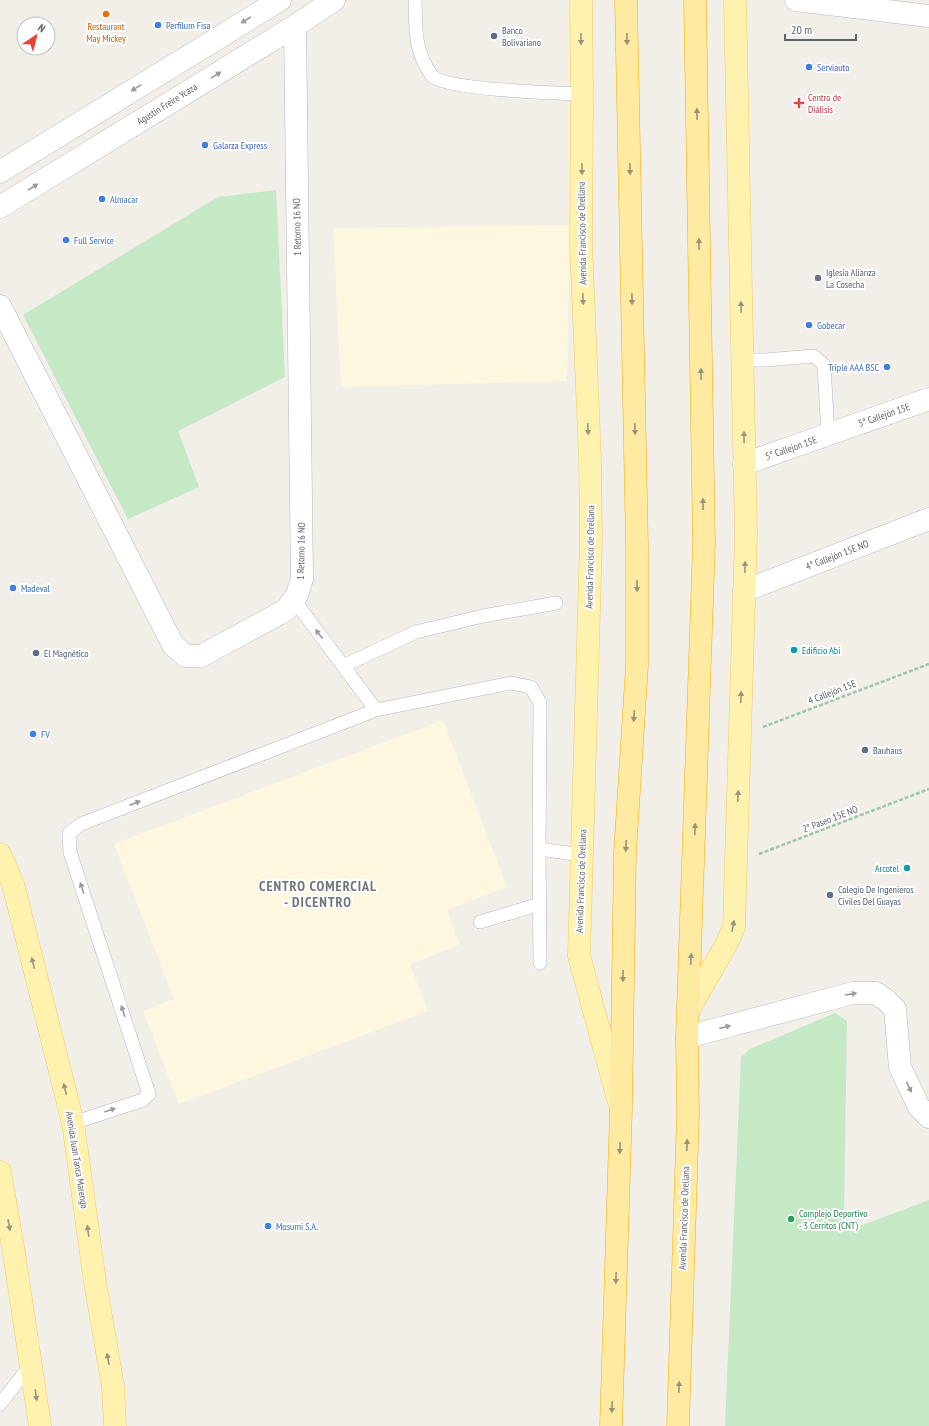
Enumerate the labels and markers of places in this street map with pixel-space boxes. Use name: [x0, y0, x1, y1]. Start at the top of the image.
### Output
marker: Restaurant May Mickey: [101, 9, 111, 19]
place label: Perfilum Fisa: [166, 19, 210, 32]
place label: Restaurant May Mickey: [86, 20, 126, 45]
marker: Perfilum Fisa: [153, 20, 163, 30]
place label: Banco Bolivariano: [502, 24, 541, 49]
marker: Banco Bolivariano: [489, 31, 499, 41]
place label: Serviauto: [817, 61, 850, 74]
marker: Serviauto: [804, 62, 814, 72]
place label: Centro de Diálisis: [808, 91, 841, 116]
marker: Centro de Diálisis: [793, 97, 805, 109]
place label: Galarza Express: [213, 139, 268, 152]
marker: Galarza Express: [200, 140, 210, 150]
place label: Almacar: [110, 193, 138, 206]
marker: Almacar: [97, 194, 107, 204]
place label: Full Service: [74, 234, 114, 247]
marker: Full Service: [61, 235, 71, 245]
place label: Iglesia Alianza La Cosecha: [826, 266, 876, 291]
marker: Iglesia Alianza La Cosecha: [813, 273, 823, 283]
place label: Gobecar: [817, 319, 845, 332]
marker: Gobecar: [804, 320, 814, 330]
place label: Triple AAA BSC: [828, 361, 879, 374]
marker: Triple AAA BSC: [882, 362, 892, 372]
place label: Madeval: [21, 582, 51, 595]
marker: Madeval: [8, 583, 18, 593]
place label: Edificio Abi: [802, 644, 840, 657]
marker: Edificio Abi: [789, 645, 799, 655]
place label: El Magnético: [44, 647, 89, 660]
marker: El Magnético: [31, 648, 41, 658]
place label: FV: [41, 728, 50, 741]
marker: FV: [28, 729, 38, 739]
place label: Bauhaus: [873, 744, 903, 757]
marker: Bauhaus: [860, 745, 870, 755]
place label: Arcotel: [875, 862, 900, 875]
marker: Arcotel: [902, 863, 912, 873]
place label: Colegio De Ingenieros Civiles Del Guayas: [838, 883, 914, 908]
marker: Colegio De Ingenieros Civiles Del Guayas: [825, 890, 835, 900]
place label: Complejo Deportivo - 3 Cerritos (CNT): [799, 1207, 868, 1232]
marker: Complejo Deportivo - 3 Cerritos (CNT): [786, 1214, 796, 1224]
place label: Mosumi S.A.: [276, 1220, 318, 1233]
marker: Mosumi S.A.: [263, 1221, 273, 1231]

